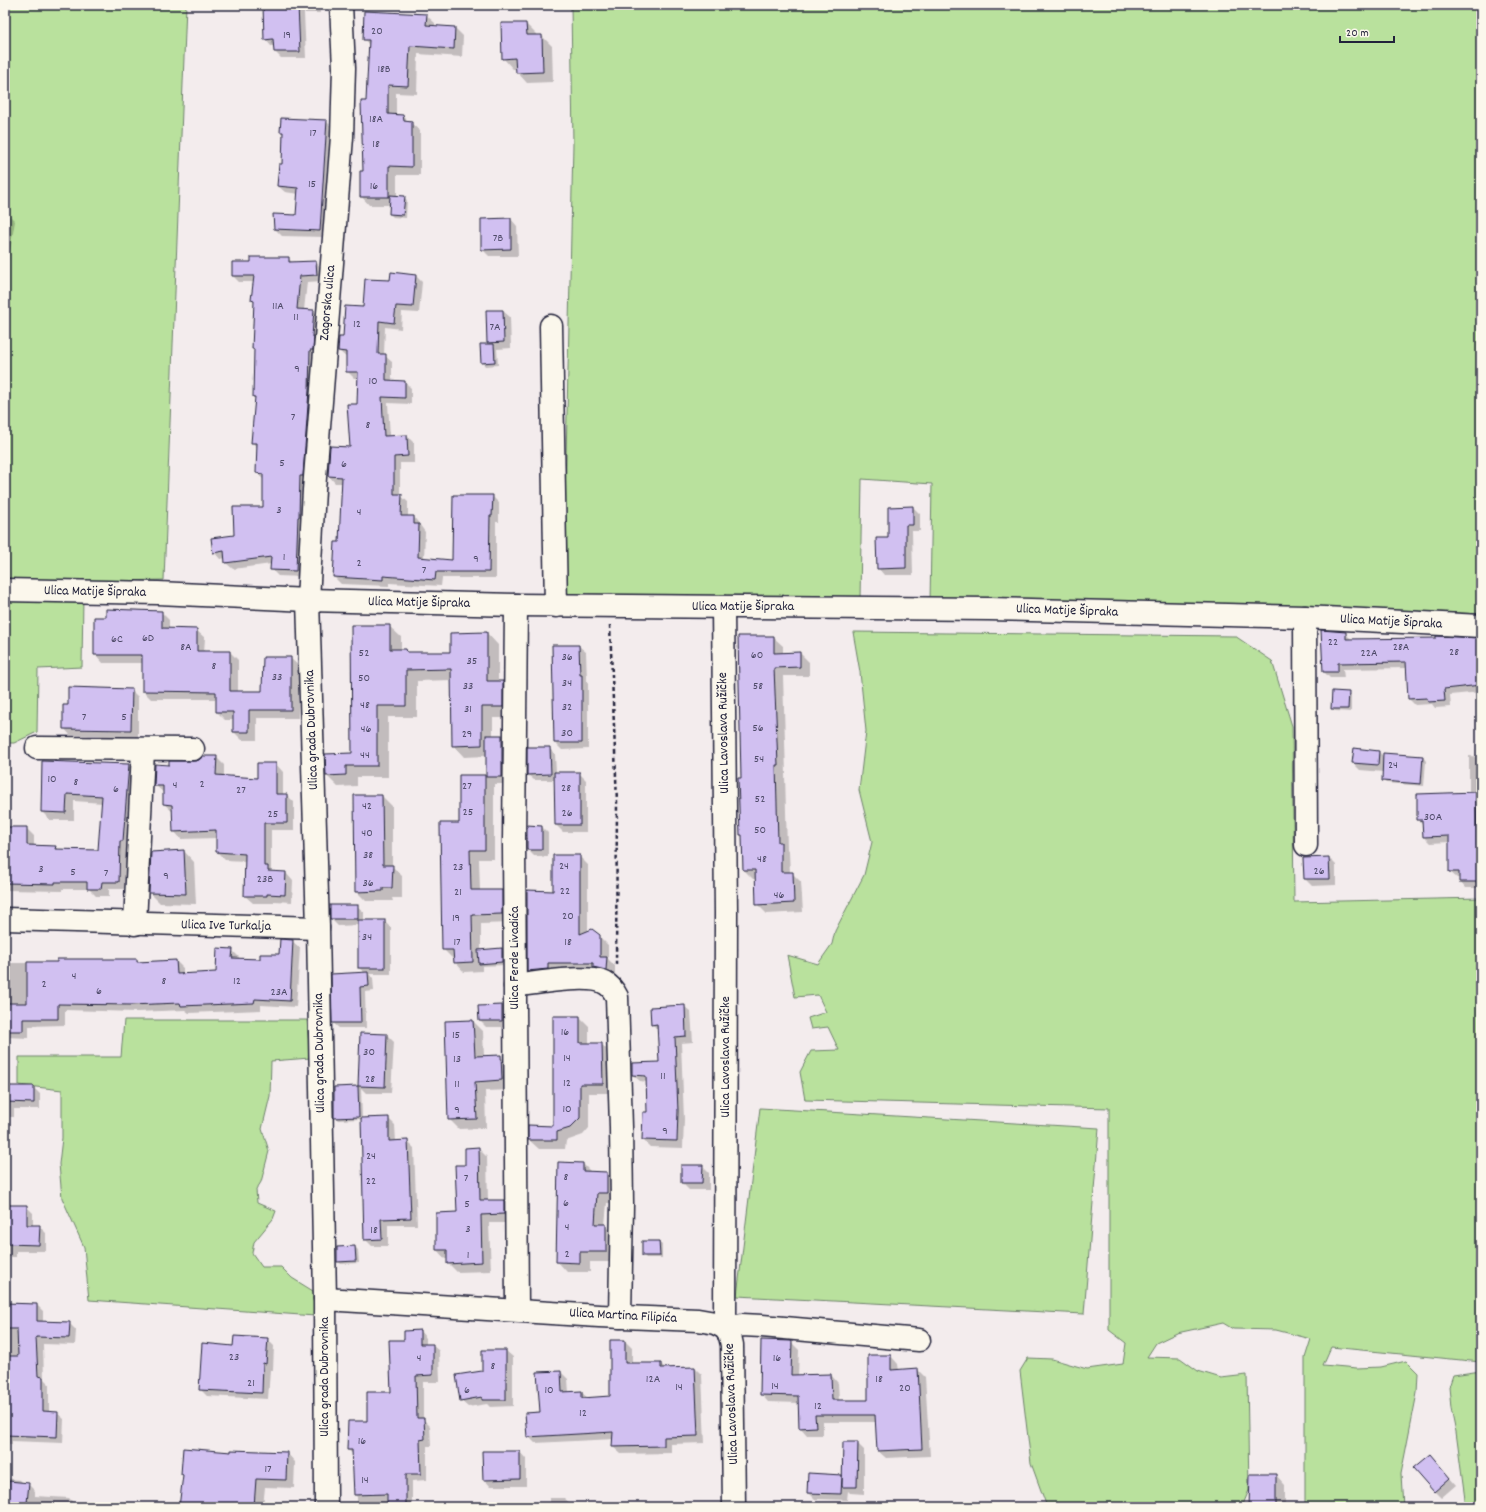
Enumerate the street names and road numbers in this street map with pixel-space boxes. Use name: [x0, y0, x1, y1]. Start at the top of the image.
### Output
street label: Zagorska ulica: [315, 264, 341, 342]
street label: Ulica Matije Šipraka: [44, 581, 147, 603]
street label: Ulica Matije Šipraka: [368, 592, 471, 614]
street label: Ulica Matije Šipraka: [692, 597, 795, 617]
street label: Ulica Matije Šipraka: [1015, 599, 1119, 623]
street label: Ulica Matije Šipraka: [1339, 609, 1443, 635]
street label: Ulica grada Dubrovnika: [300, 669, 324, 790]
street label: Ulica Lavoslava Ružičke: [713, 672, 735, 794]
street label: Ulica Ferde Livadića: [505, 906, 525, 1010]
street label: Ulica Ive Turkalja: [181, 915, 272, 937]
street label: Ulica grada Dubrovnika: [309, 992, 331, 1113]
street label: Ulica Lavoslava Ružičke: [716, 996, 736, 1118]
street label: Ulica Martina Filipića: [569, 1303, 678, 1329]
street label: Ulica grada Dubrovnika: [315, 1316, 335, 1437]
street label: Ulica Lavoslava Ružičke: [720, 1343, 744, 1465]

